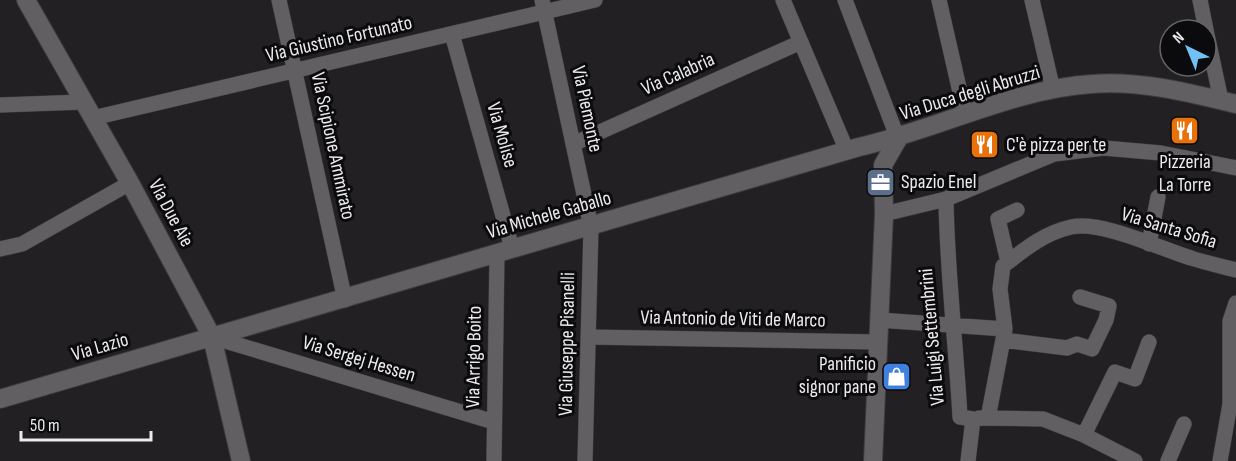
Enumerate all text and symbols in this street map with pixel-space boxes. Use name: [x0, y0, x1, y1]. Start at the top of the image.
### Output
street label: Via Giustino Fortunato: [264, 11, 414, 67]
north arrow: [1158, 18, 1218, 78]
text: N: [1169, 28, 1188, 48]
street label: Via Calabria: [638, 47, 718, 101]
street label: Via Duca degli Abruzzi: [897, 60, 1043, 126]
street label: Via Piemonte: [566, 64, 608, 154]
street label: Via Scipione Ammirato: [306, 70, 360, 222]
street label: Via Molise: [481, 100, 523, 170]
restaurant icon: Pizzeria La Torre: [1169, 115, 1201, 147]
restaurant icon: C'è pizza per te: [969, 129, 1001, 161]
place label: C'è pizza per te: [1006, 133, 1106, 157]
place label: Pizzeria La Torre: [1159, 150, 1211, 197]
office icon: Spazio Enel: [864, 166, 896, 198]
place label: Spazio Enel: [901, 170, 976, 194]
street label: Via Due Aie: [143, 175, 199, 251]
street label: Via Michele Gaballo: [484, 186, 614, 244]
street label: Via Santa Sofia: [1118, 202, 1220, 254]
street label: Via Luigi Settembrini: [914, 267, 950, 407]
street label: Via Giuseppe Pisanelli: [554, 272, 580, 416]
street label: Via Antonio de Viti de Marco: [640, 305, 826, 333]
street label: Via Arrigo Boito: [461, 306, 487, 408]
street label: Via Lazio: [69, 327, 131, 367]
street label: Via Sergej Hessen: [300, 330, 418, 388]
place label: Panificio signor pane: [799, 352, 876, 399]
shop icon: Panificio signor pane: [881, 360, 913, 392]
scale bar: [21, 404, 152, 442]
text: 50 m: [30, 415, 60, 436]

